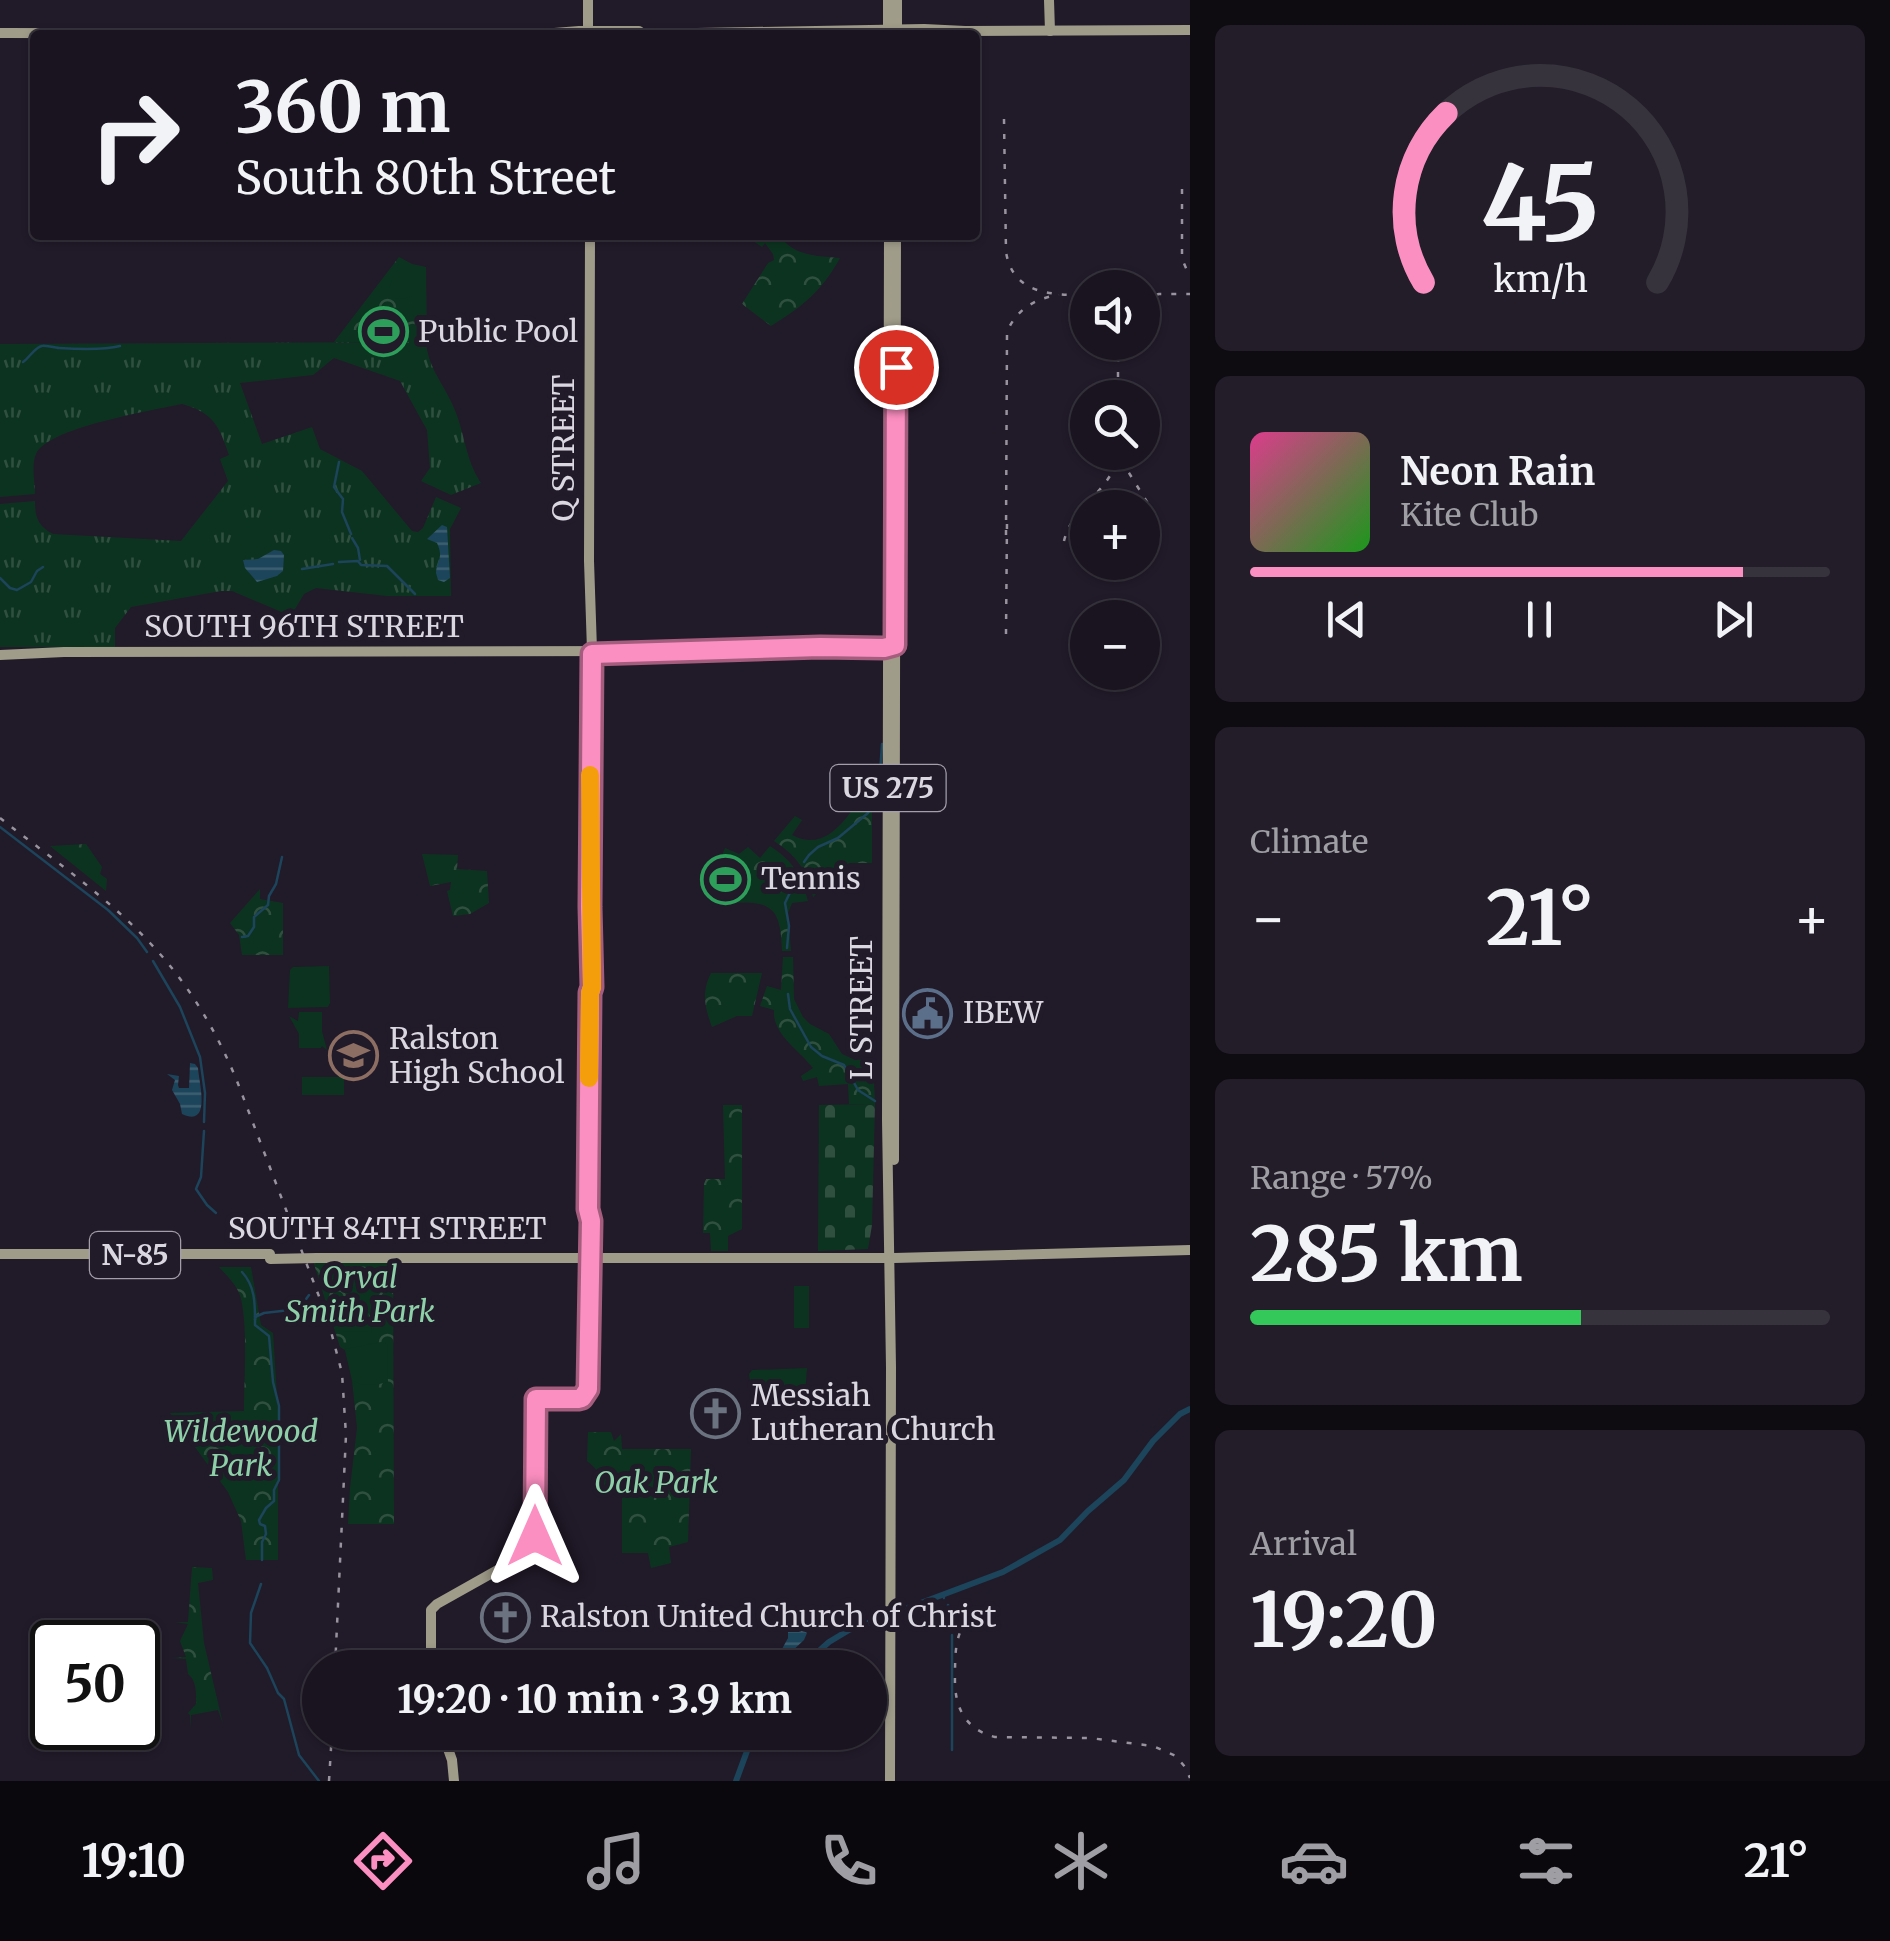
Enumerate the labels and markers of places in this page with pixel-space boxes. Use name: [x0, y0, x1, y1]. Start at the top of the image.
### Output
sports icon: Public Pool: [357, 306, 409, 358]
place label: Public Pool: [418, 312, 578, 350]
pin: [854, 325, 939, 410]
sports icon: Tennis: [700, 853, 752, 905]
place label: Tennis: [761, 859, 861, 897]
public building icon: IBEW: [902, 987, 954, 1039]
place label: IBEW: [963, 993, 1044, 1031]
place label: Ralston High School: [389, 1019, 565, 1091]
school or university icon: Ralston High School: [328, 1030, 380, 1082]
place label: Messiah Lutheran Church: [751, 1376, 996, 1448]
church icon: Messiah Lutheran Church: [690, 1387, 742, 1439]
church icon: Ralston United Church of Christ: [479, 1591, 531, 1643]
place label: Ralston United Church of Christ: [540, 1597, 997, 1635]

